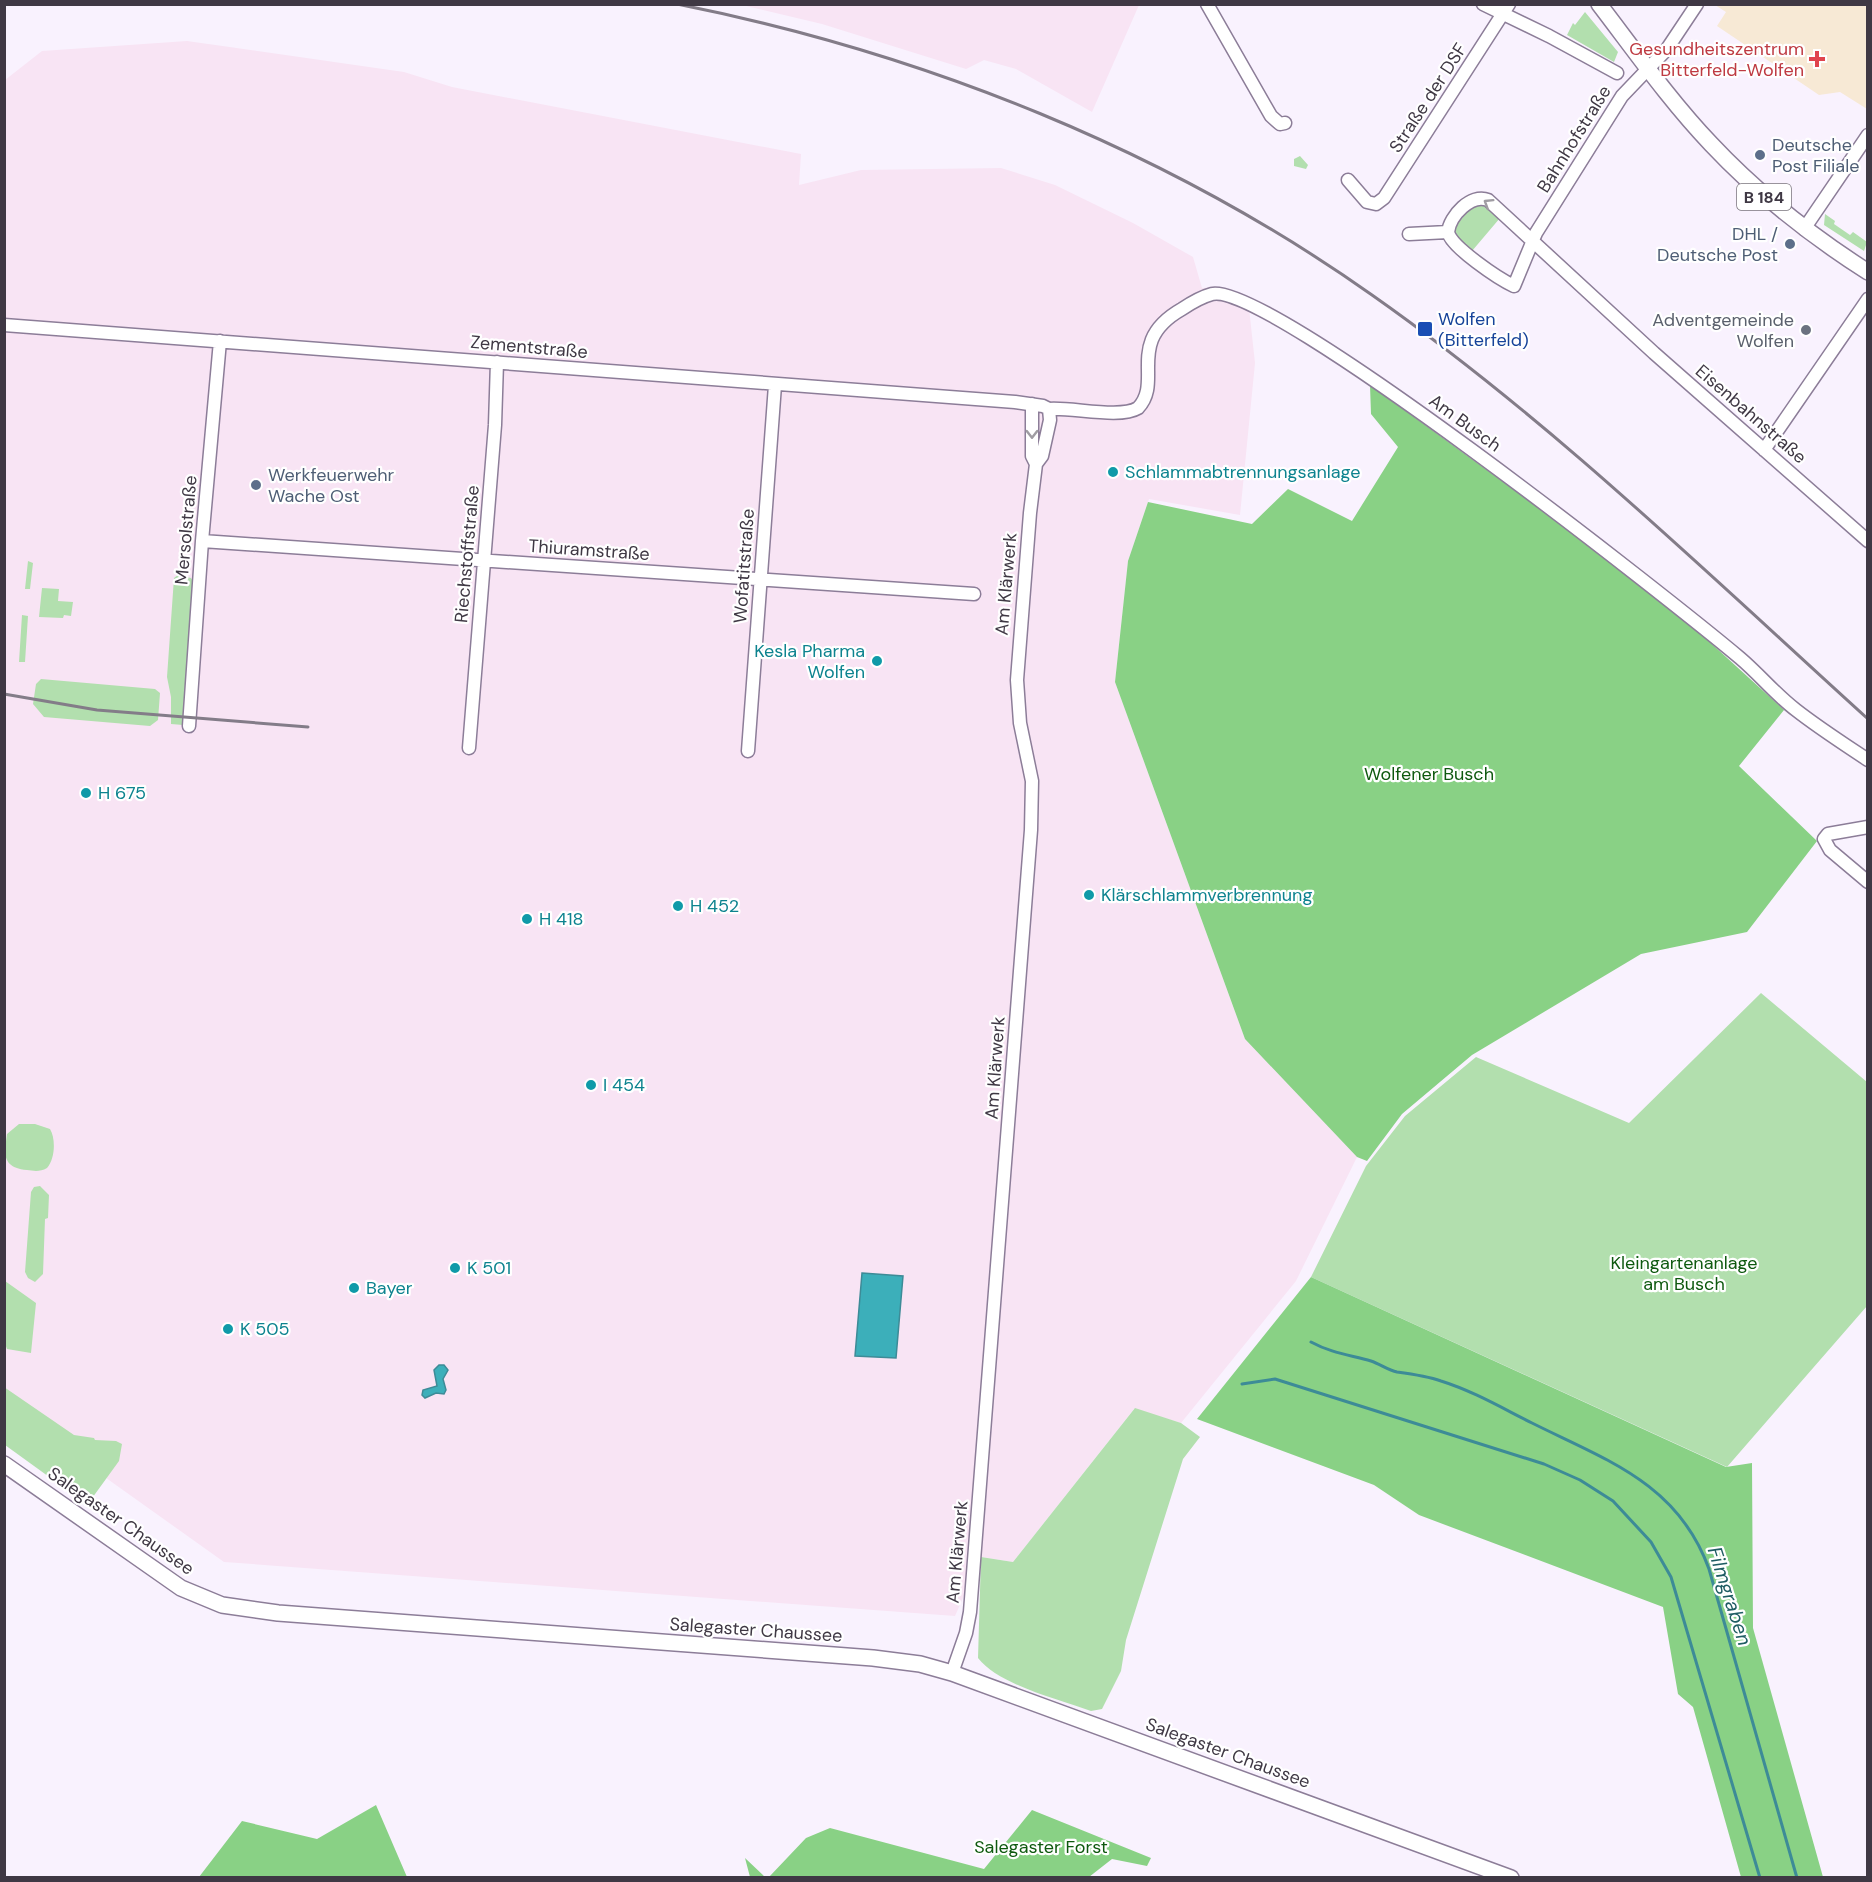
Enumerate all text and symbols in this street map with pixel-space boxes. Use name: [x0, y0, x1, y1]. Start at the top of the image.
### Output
place label: Gesundheitszentrum Bitterfeld-Wolfen: [1629, 37, 1804, 82]
street label: Straße der DSF: [1384, 38, 1473, 157]
marker: Gesundheitszentrum Bitterfeld-Wolfen: [1808, 50, 1826, 68]
street label: Bahnhofstraße: [1531, 81, 1617, 197]
place label: Deutsche Post Filiale: [1772, 133, 1859, 178]
marker: Deutsche Post Filiale: [1753, 148, 1767, 162]
road number: B 184: [1737, 184, 1791, 210]
one-way arrow: [1484, 200, 1495, 211]
place label: DHL / Deutsche Post: [1657, 222, 1778, 267]
marker: DHL / Deutsche Post: [1783, 237, 1797, 251]
place label: Wolfen (Bitterfeld): [1438, 307, 1529, 352]
place label: Adventgemeinde Wolfen: [1652, 308, 1794, 353]
marker: Wolfen (Bitterfeld): [1416, 320, 1434, 338]
marker: Adventgemeinde Wolfen: [1799, 323, 1813, 337]
street label: Zementstraße: [469, 330, 589, 364]
street label: Eisenbahnstraße: [1690, 359, 1812, 469]
street label: Am Busch: [1424, 389, 1506, 457]
one-way arrow: [1026, 430, 1038, 439]
place label: Schlammabtrennungsanlage: [1125, 460, 1361, 484]
place label: Werkfeuerwehr Wache Ost: [268, 463, 395, 508]
marker: Schlammabtrennungsanlage: [1106, 465, 1120, 479]
street label: Mersolstraße: [169, 474, 203, 586]
marker: Werkfeuerwehr Wache Ost: [249, 478, 263, 492]
street label: Riechstoffstraße: [449, 484, 485, 624]
street label: Wofatitstraße: [728, 508, 760, 624]
street label: Am Klärwerk: [990, 532, 1022, 636]
street label: Thiuramstraße: [528, 534, 650, 566]
place label: Kesla Pharma Wolfen: [754, 639, 865, 684]
marker: Kesla Pharma Wolfen: [870, 654, 884, 668]
park label: Wolfener Busch: [1364, 762, 1494, 786]
place label: H 675: [98, 781, 146, 805]
marker: H 675: [79, 786, 93, 800]
place label: Klärschlammverbrennung: [1101, 883, 1312, 907]
marker: Klärschlammverbrennung: [1082, 888, 1096, 902]
place label: H 452: [690, 894, 739, 918]
marker: H 452: [671, 899, 685, 913]
place label: H 418: [539, 907, 584, 931]
marker: H 418: [520, 912, 534, 926]
street label: Am Klärwerk: [979, 1016, 1011, 1120]
place label: I 454: [603, 1073, 645, 1097]
marker: I 454: [584, 1078, 598, 1092]
park label: Kleingartenanlage am Busch: [1610, 1251, 1758, 1296]
place label: K 501: [467, 1256, 511, 1280]
marker: K 501: [448, 1261, 462, 1275]
place label: Bayer: [366, 1276, 413, 1300]
marker: Bayer: [347, 1281, 361, 1295]
place label: K 505: [240, 1317, 290, 1341]
marker: K 505: [221, 1322, 235, 1336]
street label: Salegaster Chaussee: [43, 1461, 199, 1581]
street label: Am Klärwerk: [941, 1500, 973, 1604]
water label: Filmgraben: [1702, 1543, 1758, 1649]
street label: Salegaster Chaussee: [669, 1612, 843, 1648]
street label: Salegaster Chaussee: [1142, 1712, 1314, 1794]
park label: Salegaster Forst: [974, 1835, 1108, 1859]

